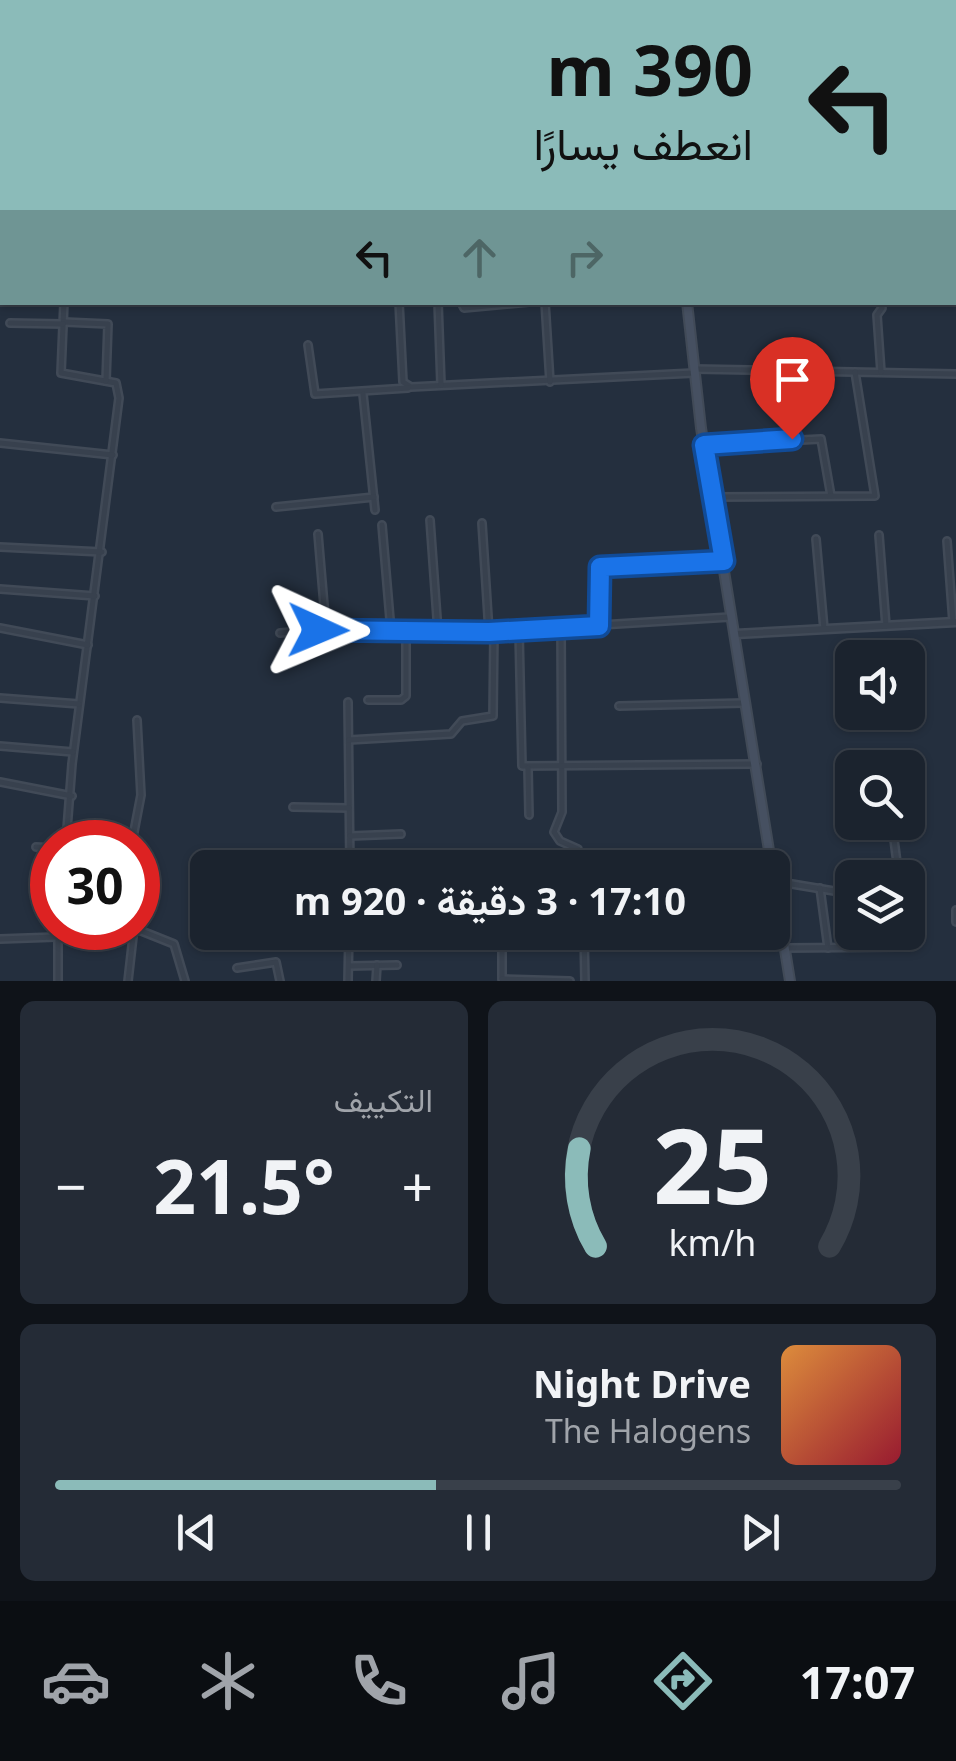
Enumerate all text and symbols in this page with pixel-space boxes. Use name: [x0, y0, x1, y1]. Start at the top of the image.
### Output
text: 390 m: [546, 21, 753, 117]
icon: left: [788, 40, 918, 170]
text: انعطف يسارًا: [534, 112, 753, 173]
icon: left: [347, 230, 402, 285]
icon: ahead: [452, 230, 507, 285]
icon: right: [557, 230, 612, 285]
pin: [750, 337, 835, 440]
icon: arrive: [765, 352, 820, 407]
position arrow: [266, 578, 370, 682]
map controls: [835, 640, 925, 950]
button: sound: [835, 640, 925, 730]
button: search: [835, 750, 925, 840]
speed limit sign: 30: [30, 820, 160, 950]
button: layers: [835, 860, 925, 950]
text: 17:10 · 3 دقيقة · 920 m: [294, 874, 686, 926]
text: التكييف: [334, 1078, 433, 1121]
text: 25: [653, 1093, 771, 1234]
text: 21.5°: [153, 1134, 335, 1236]
text: −: [55, 1148, 86, 1223]
text: +: [402, 1148, 433, 1223]
text: km/h: [668, 1218, 756, 1266]
text: Night Drive: [533, 1357, 751, 1409]
text: The Halogens: [545, 1409, 751, 1452]
icon: previous: [169, 1505, 224, 1560]
icon: pause: [451, 1505, 506, 1560]
icon: next: [733, 1505, 788, 1560]
icon: car: [41, 1646, 111, 1716]
icon: climate: [193, 1646, 263, 1716]
icon: phone: [344, 1646, 414, 1716]
icon: music: [496, 1646, 566, 1716]
icon: directions: [648, 1646, 718, 1716]
text: 17:07: [800, 1651, 915, 1712]

